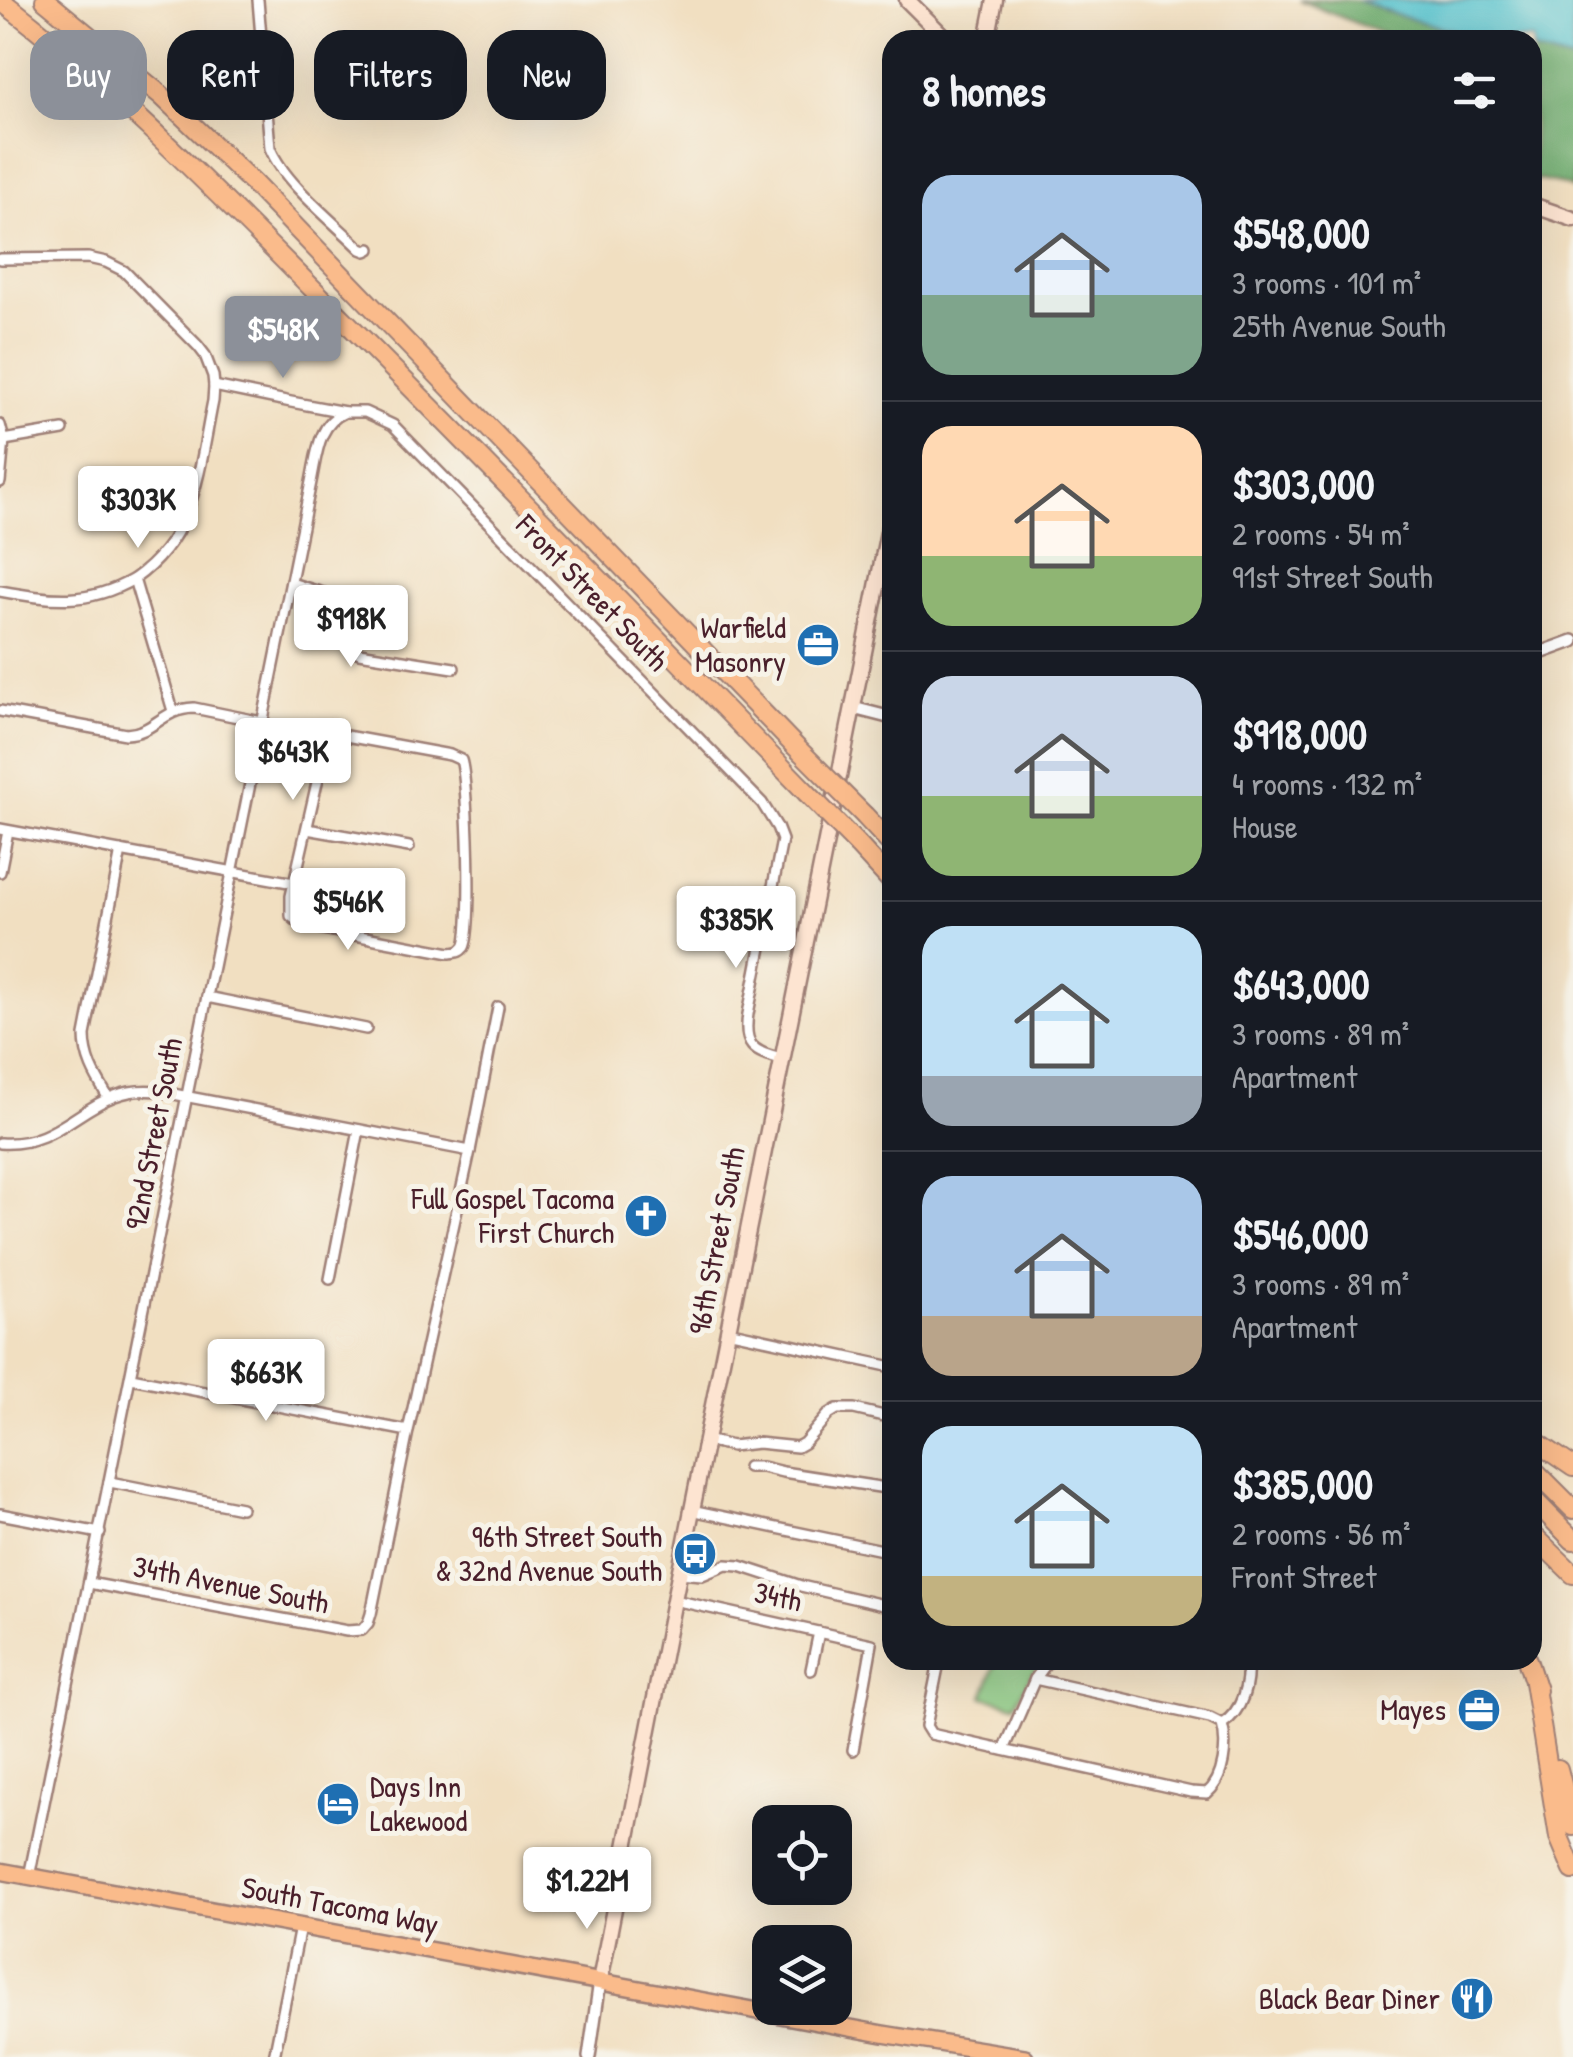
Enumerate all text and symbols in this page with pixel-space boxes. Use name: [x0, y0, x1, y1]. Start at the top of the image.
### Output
chip: Buy: [30, 30, 147, 120]
chip: Rent: [167, 30, 294, 120]
chip: Filters: [314, 30, 467, 120]
chip: New: [487, 30, 606, 120]
text: 8 homes: [922, 62, 1046, 119]
icon: filters: [1447, 63, 1502, 118]
text: $548,000: [1232, 204, 1370, 261]
icon: home: [1002, 215, 1122, 335]
text: 3 rooms · 101 m²: [1232, 261, 1421, 304]
pin: $548K: [213, 296, 353, 381]
text: 25th Avenue South: [1232, 304, 1446, 347]
text: $548K: [247, 307, 319, 350]
text: $303,000: [1232, 455, 1375, 512]
pin: $303K: [68, 466, 208, 551]
icon: home: [1002, 466, 1122, 586]
text: $303K: [100, 477, 176, 520]
street label: Front Street South: [507, 505, 678, 679]
text: 2 rooms · 54 m²: [1232, 512, 1410, 555]
text: 91st Street South: [1232, 555, 1433, 598]
pin: $918K: [281, 585, 421, 670]
text: $918K: [316, 596, 386, 639]
place label: Warfield Masonry: [695, 607, 786, 681]
office icon: Warfield Masonry: [795, 622, 841, 668]
text: $918,000: [1232, 705, 1367, 762]
icon: home: [1002, 716, 1122, 836]
pin: $643K: [223, 718, 363, 803]
text: $643K: [257, 729, 329, 772]
text: 4 rooms · 132 m²: [1232, 762, 1422, 805]
text: House: [1232, 805, 1298, 848]
pin: $546K: [278, 868, 418, 953]
text: $546K: [312, 879, 384, 922]
pin: $385K: [666, 886, 806, 971]
text: $385K: [699, 897, 773, 940]
text: $643,000: [1232, 955, 1370, 1012]
icon: home: [1002, 966, 1122, 1086]
text: 3 rooms · 89 m²: [1232, 1012, 1409, 1055]
street label: 92nd Street South: [115, 1034, 191, 1233]
text: Apartment: [1232, 1055, 1357, 1098]
street label: 96th Street South: [678, 1144, 754, 1338]
place label: Full Gospel Tacoma First Church: [411, 1178, 614, 1252]
church icon: Full Gospel Tacoma First Church: [623, 1193, 669, 1239]
text: $546,000: [1232, 1205, 1369, 1262]
icon: home: [1002, 1216, 1122, 1336]
text: 3 rooms · 89 m²: [1232, 1262, 1409, 1305]
text: Apartment: [1232, 1305, 1357, 1348]
pin: $663K: [196, 1339, 336, 1424]
text: $663K: [230, 1350, 302, 1393]
text: $385,000: [1232, 1455, 1373, 1512]
icon: home: [1002, 1466, 1122, 1586]
text: 2 rooms · 56 m²: [1232, 1512, 1410, 1555]
place label: 96th Street South & 32nd Avenue South: [436, 1516, 662, 1590]
bus stop icon: 96th Street South & 32nd Avenue South: [672, 1531, 718, 1577]
street label: 34th Avenue South: [130, 1545, 332, 1623]
text: Front Street: [1232, 1555, 1377, 1598]
street label: 34th: [751, 1572, 806, 1621]
office icon: Mayes: [1456, 1687, 1502, 1733]
place label: Mayes: [1380, 1689, 1446, 1729]
place label: Days Inn Lakewood: [370, 1766, 467, 1840]
hotel icon: Days Inn Lakewood: [315, 1781, 361, 1827]
map controls: [752, 1805, 852, 2025]
button: locate: [752, 1805, 852, 1905]
pin: $1.22M: [506, 1847, 668, 1932]
text: $1.22M: [545, 1858, 629, 1901]
street label: South Tacoma Way: [239, 1866, 442, 1944]
button: layers: [752, 1925, 852, 2025]
restaurant icon: Black Bear Diner: [1449, 1976, 1495, 2022]
place label: Black Bear Diner: [1259, 1978, 1440, 2018]

